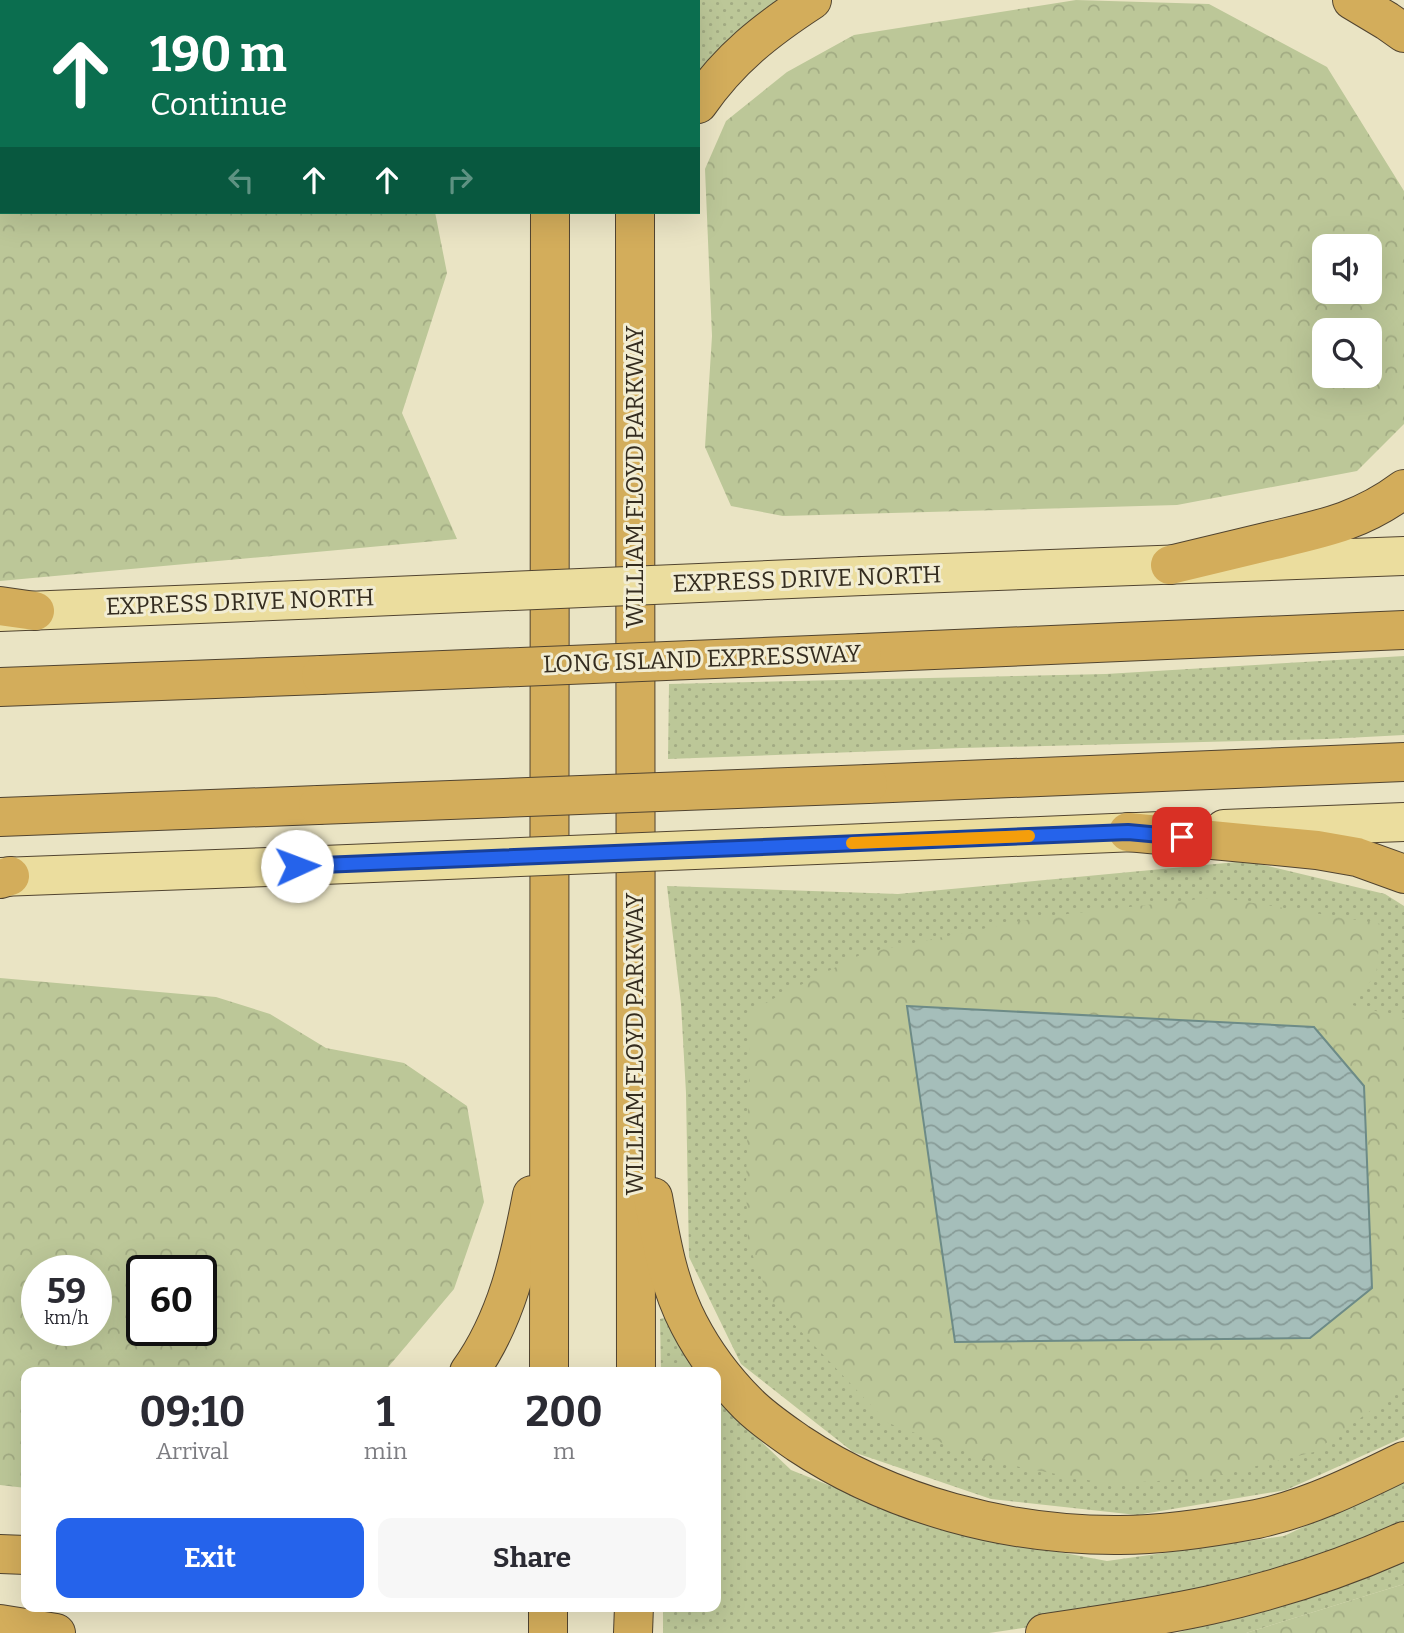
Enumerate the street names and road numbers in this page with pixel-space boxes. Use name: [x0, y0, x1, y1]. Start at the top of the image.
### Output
street label: WILLIAM FLOYD PARKWAY: [621, 325, 649, 628]
street label: EXPRESS DRIVE NORTH: [672, 560, 942, 598]
street label: EXPRESS DRIVE NORTH: [105, 583, 375, 621]
street label: LONG ISLAND EXPRESSWAY: [542, 639, 862, 679]
street label: WILLIAM FLOYD PARKWAY: [621, 892, 649, 1195]

